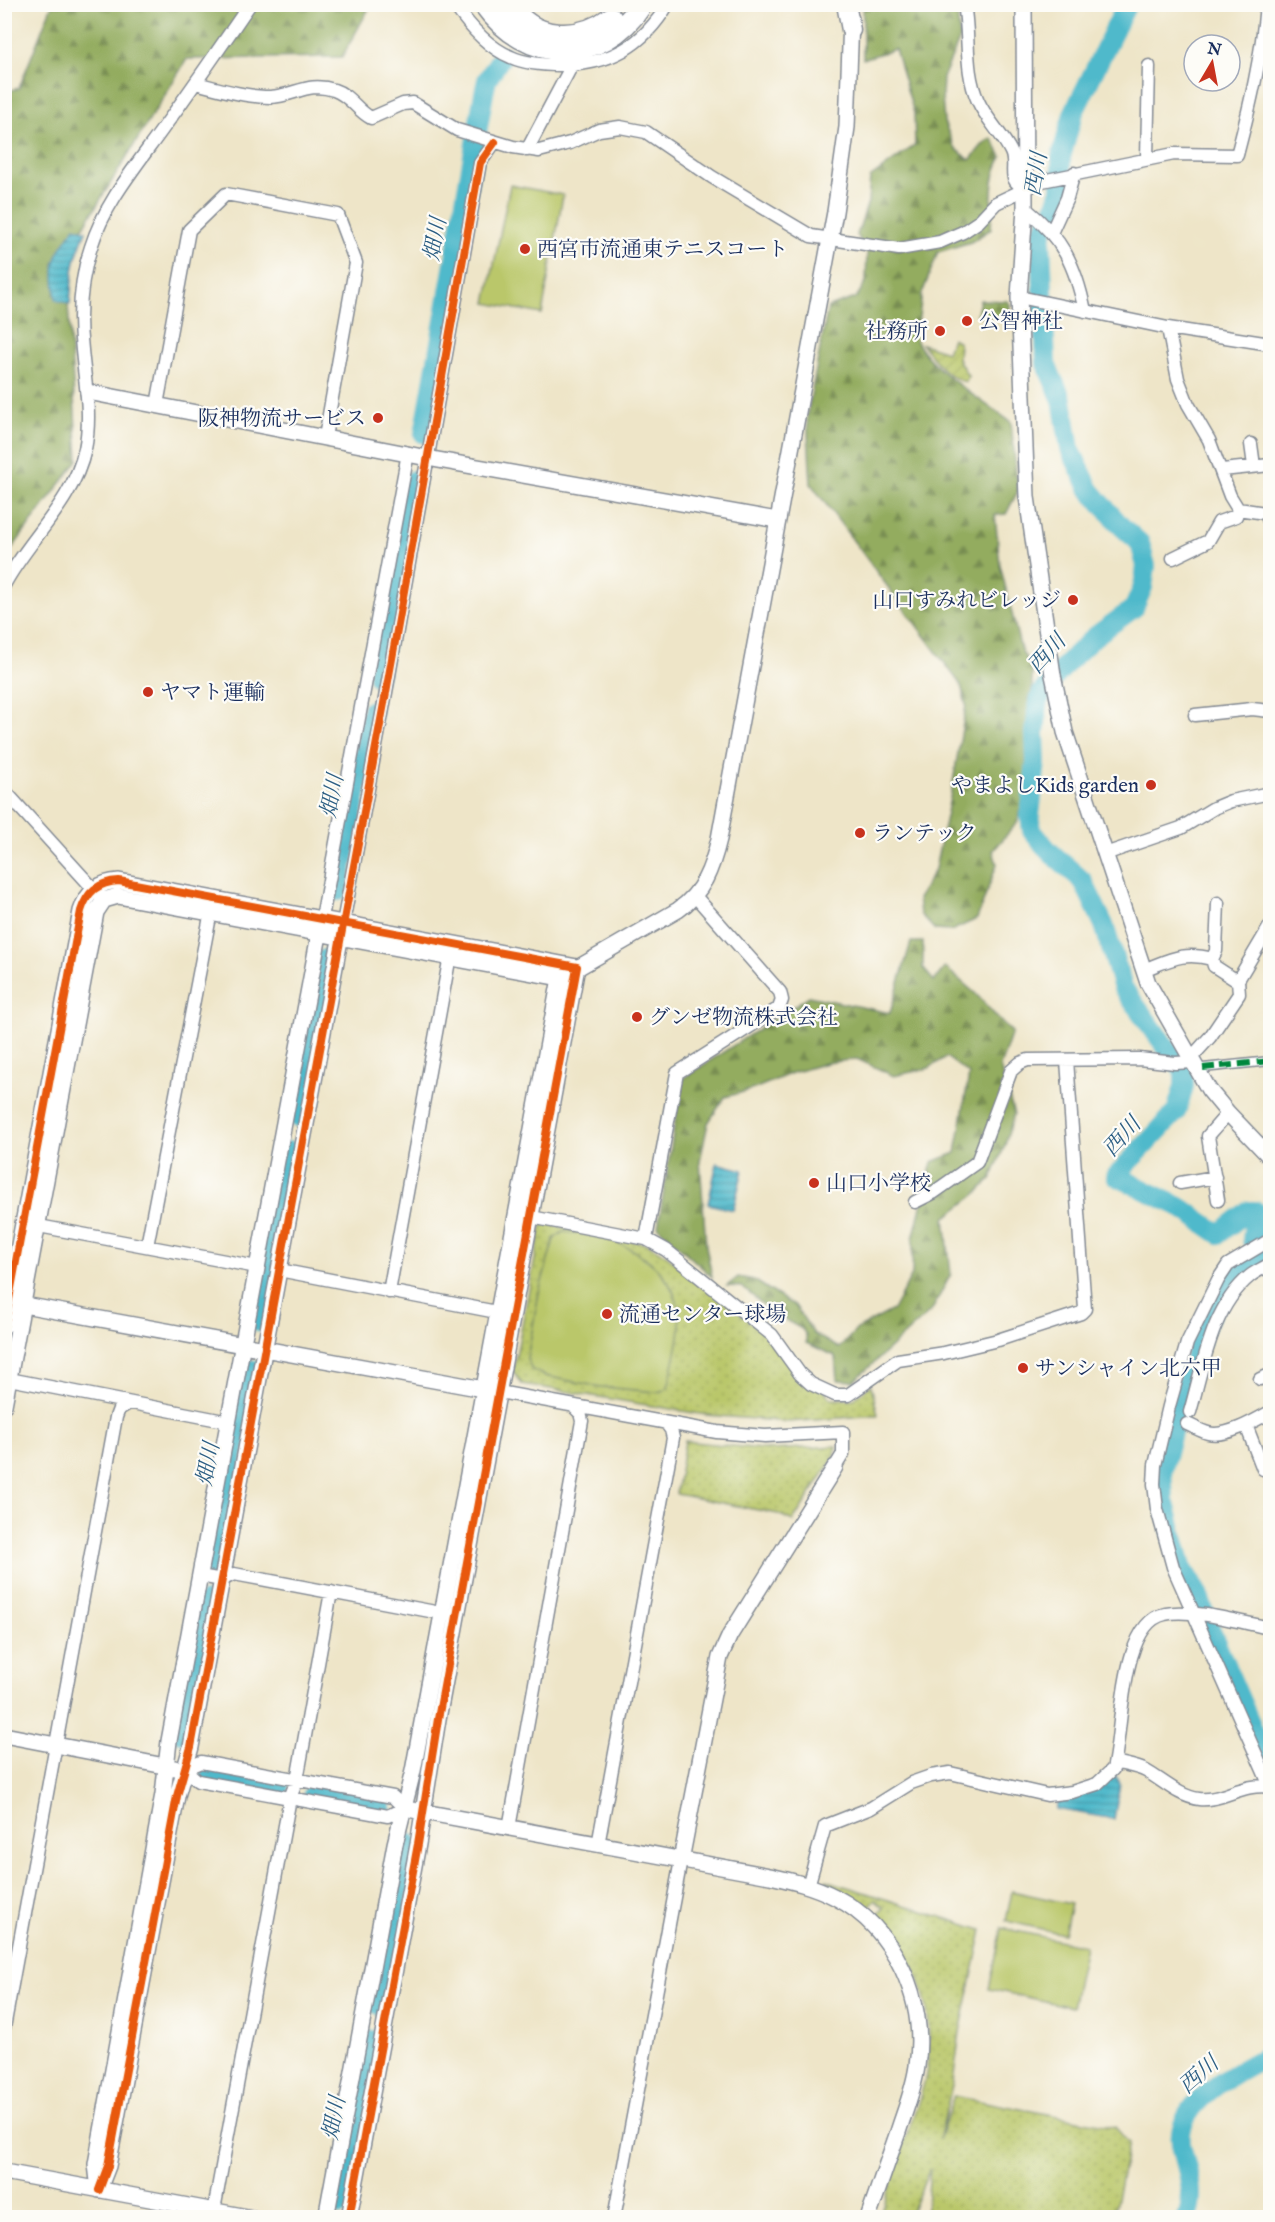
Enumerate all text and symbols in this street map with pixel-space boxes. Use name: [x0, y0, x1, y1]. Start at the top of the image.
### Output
north arrow: [1182, 33, 1242, 93]
text: N: [1205, 39, 1223, 61]
water label: 西川: [1020, 148, 1055, 198]
water label: 畑川: [418, 213, 454, 263]
place label: 西宮市流通東テニスコート: [537, 237, 788, 264]
marker: 西宮市流通東テニスコート: [518, 242, 532, 256]
place label: 公智神社: [979, 309, 1063, 336]
marker: 公智神社: [960, 314, 974, 328]
place label: 社務所: [865, 319, 928, 346]
marker: 社務所: [933, 324, 947, 338]
place label: 阪神物流サービス: [198, 406, 366, 433]
marker: 阪神物流サービス: [371, 411, 385, 425]
place label: 山口すみれビレッジ: [872, 588, 1061, 615]
marker: 山口すみれビレッジ: [1066, 593, 1080, 607]
water label: 西川: [1022, 627, 1074, 680]
place label: ヤマト運輸: [160, 680, 265, 707]
marker: ヤマト運輸: [141, 685, 155, 699]
water label: 畑川: [315, 770, 351, 821]
place label: やまよしKids garden: [951, 773, 1139, 800]
marker: やまよしKids garden: [1144, 778, 1158, 792]
place label: ランテック: [872, 821, 977, 848]
marker: ランテック: [853, 826, 867, 840]
place label: グンゼ物流株式会社: [649, 1005, 838, 1032]
marker: グンゼ物流株式会社: [630, 1010, 644, 1024]
water label: 西川: [1097, 1110, 1149, 1163]
place label: 山口小学校: [826, 1171, 931, 1198]
marker: 山口小学校: [807, 1176, 821, 1190]
place label: 流通センター球場: [619, 1302, 786, 1329]
marker: 流通センター球場: [600, 1307, 614, 1321]
place label: サンシャイン北六甲: [1035, 1356, 1222, 1383]
marker: サンシャイン北六甲: [1016, 1361, 1030, 1375]
water label: 畑川: [191, 1438, 227, 1489]
water label: 西川: [1174, 2049, 1227, 2101]
water label: 畑川: [317, 2092, 353, 2143]

